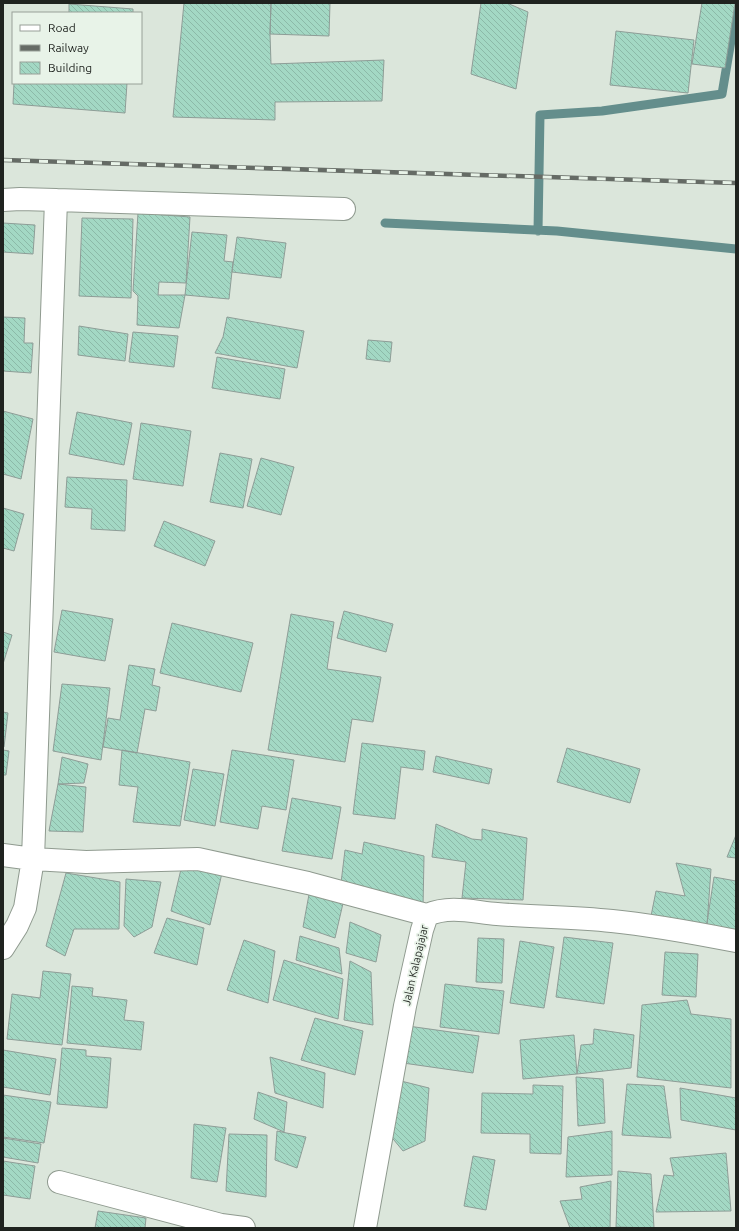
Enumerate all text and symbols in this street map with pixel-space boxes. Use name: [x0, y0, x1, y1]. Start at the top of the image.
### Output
legend: [12, 12, 142, 84]
text: Road: [48, 21, 76, 34]
text: Railway: [48, 41, 89, 54]
text: Building: [48, 61, 92, 74]
street label: Jalan Kalapajajar: [400, 923, 430, 1006]

